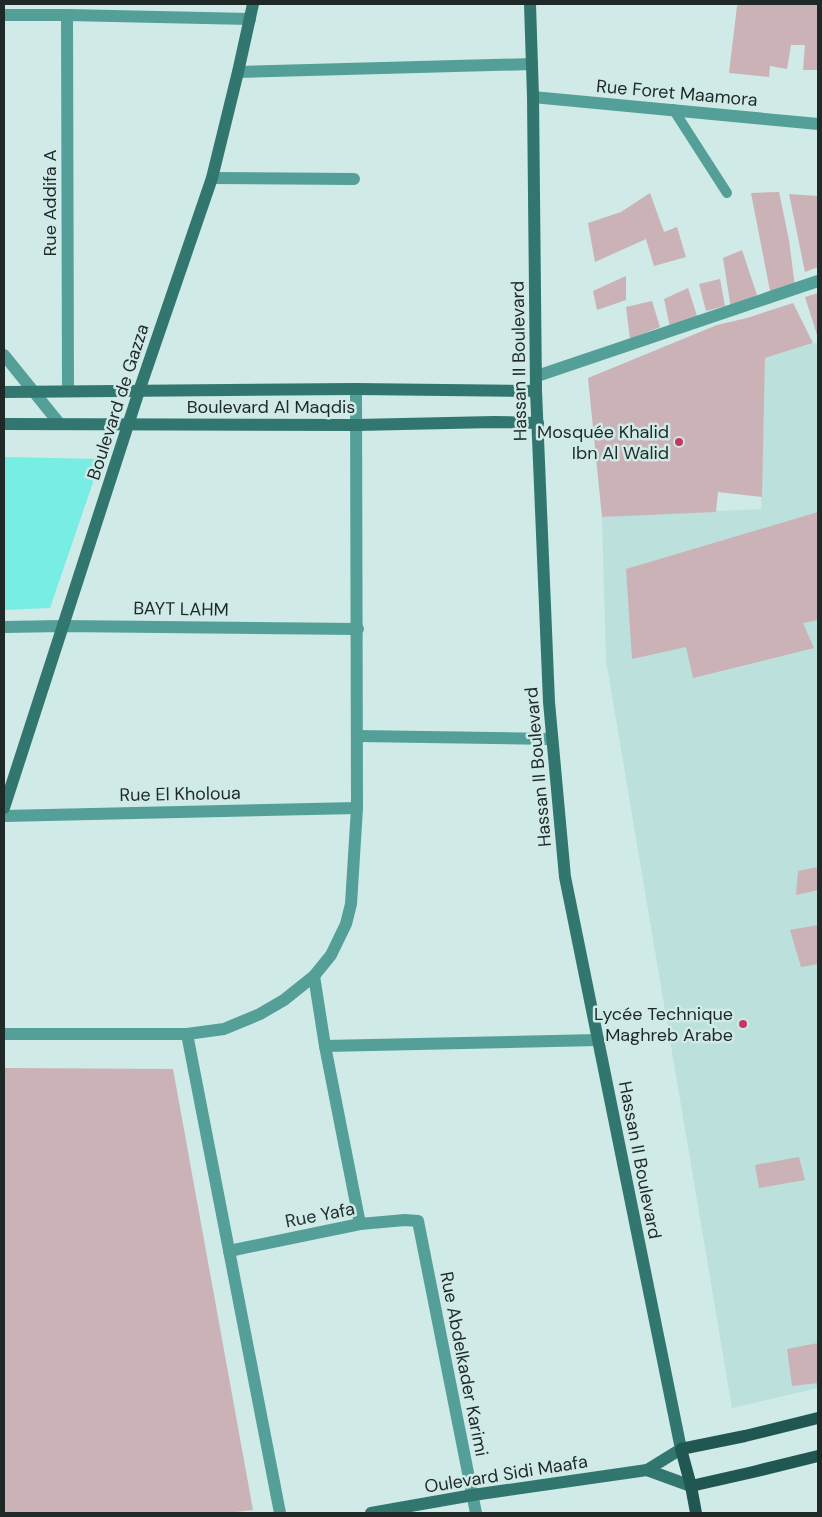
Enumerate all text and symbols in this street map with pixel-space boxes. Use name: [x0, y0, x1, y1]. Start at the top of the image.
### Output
street label: Rue Foret Maamora: [595, 74, 759, 112]
street label: Rue Addifa A: [38, 150, 62, 256]
street label: Hassan II Boulevard: [506, 281, 532, 441]
street label: Boulevard de Gazza: [81, 321, 155, 483]
street label: Boulevard Al Maqdis: [187, 395, 355, 419]
place label: Mosquée Khalid Ibn Al Walid: [537, 420, 669, 465]
marker: Mosquée Khalid Ibn Al Walid: [673, 436, 685, 448]
street label: BAYT LAHM: [133, 596, 229, 622]
street label: Hassan II Boulevard: [519, 686, 557, 848]
street label: Rue El Kholoua: [119, 781, 241, 807]
place label: Lycée Technique Maghreb Arabe: [594, 1002, 733, 1047]
marker: Lycée Technique Maghreb Arabe: [737, 1018, 749, 1030]
street label: Hassan II Boulevard: [613, 1079, 667, 1241]
street label: Rue Yafa: [283, 1196, 357, 1234]
street label: Rue Abdelkader Karimi: [434, 1270, 494, 1458]
street label: Oulevard Sidi Maafa: [423, 1449, 589, 1499]

